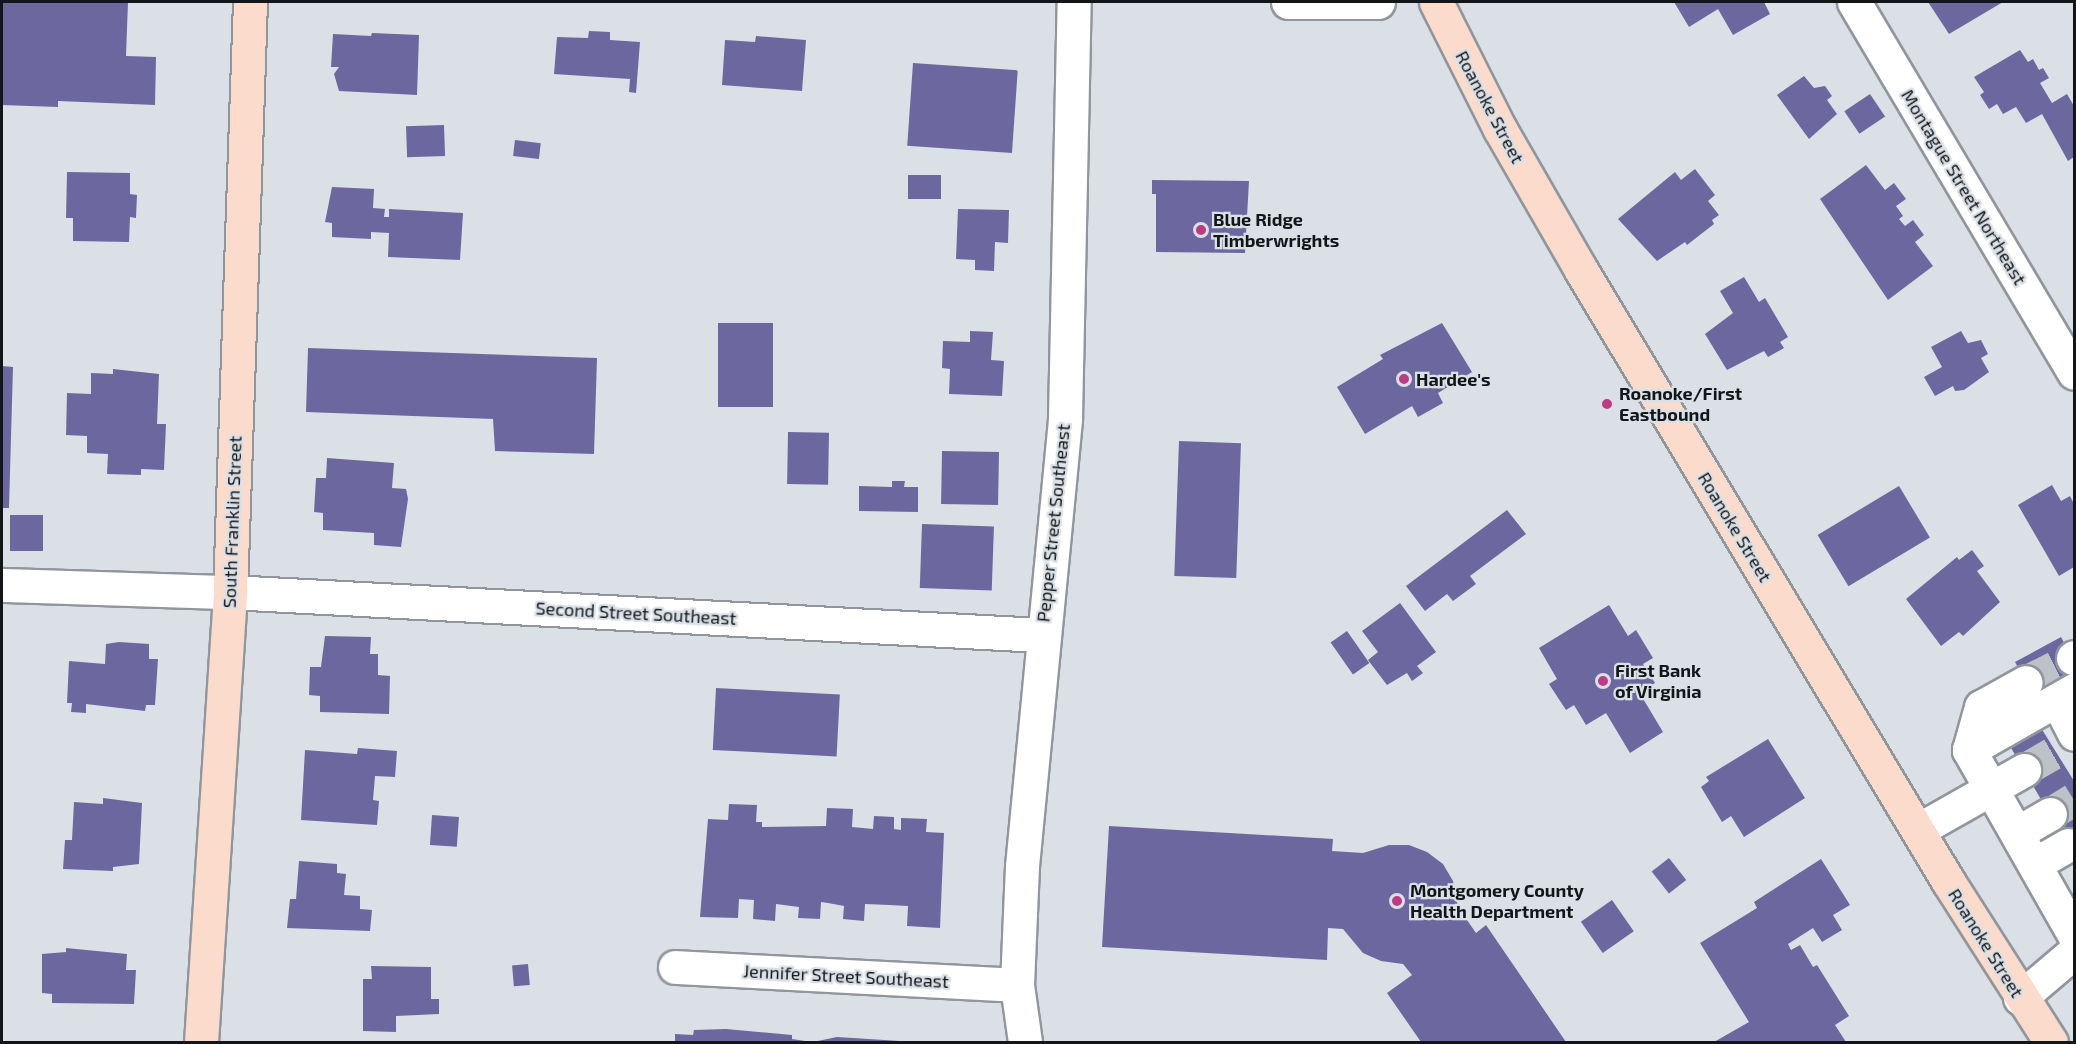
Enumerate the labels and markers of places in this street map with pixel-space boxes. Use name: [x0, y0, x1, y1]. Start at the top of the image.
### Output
place label: Blue Ridge Timberwrights: [1213, 209, 1339, 252]
marker: Blue Ridge Timberwrights: [1194, 223, 1208, 237]
place label: Hardee's: [1416, 368, 1491, 390]
marker: Hardee's: [1397, 372, 1411, 386]
place label: Roanoke/First Eastbound: [1619, 383, 1742, 426]
marker: Roanoke/First Eastbound: [1600, 397, 1614, 411]
place label: First Bank of Virginia: [1615, 660, 1702, 702]
marker: First Bank of Virginia: [1596, 674, 1610, 688]
place label: Montgomery County Health Department: [1410, 880, 1584, 922]
marker: Montgomery County Health Department: [1388, 892, 1406, 910]

